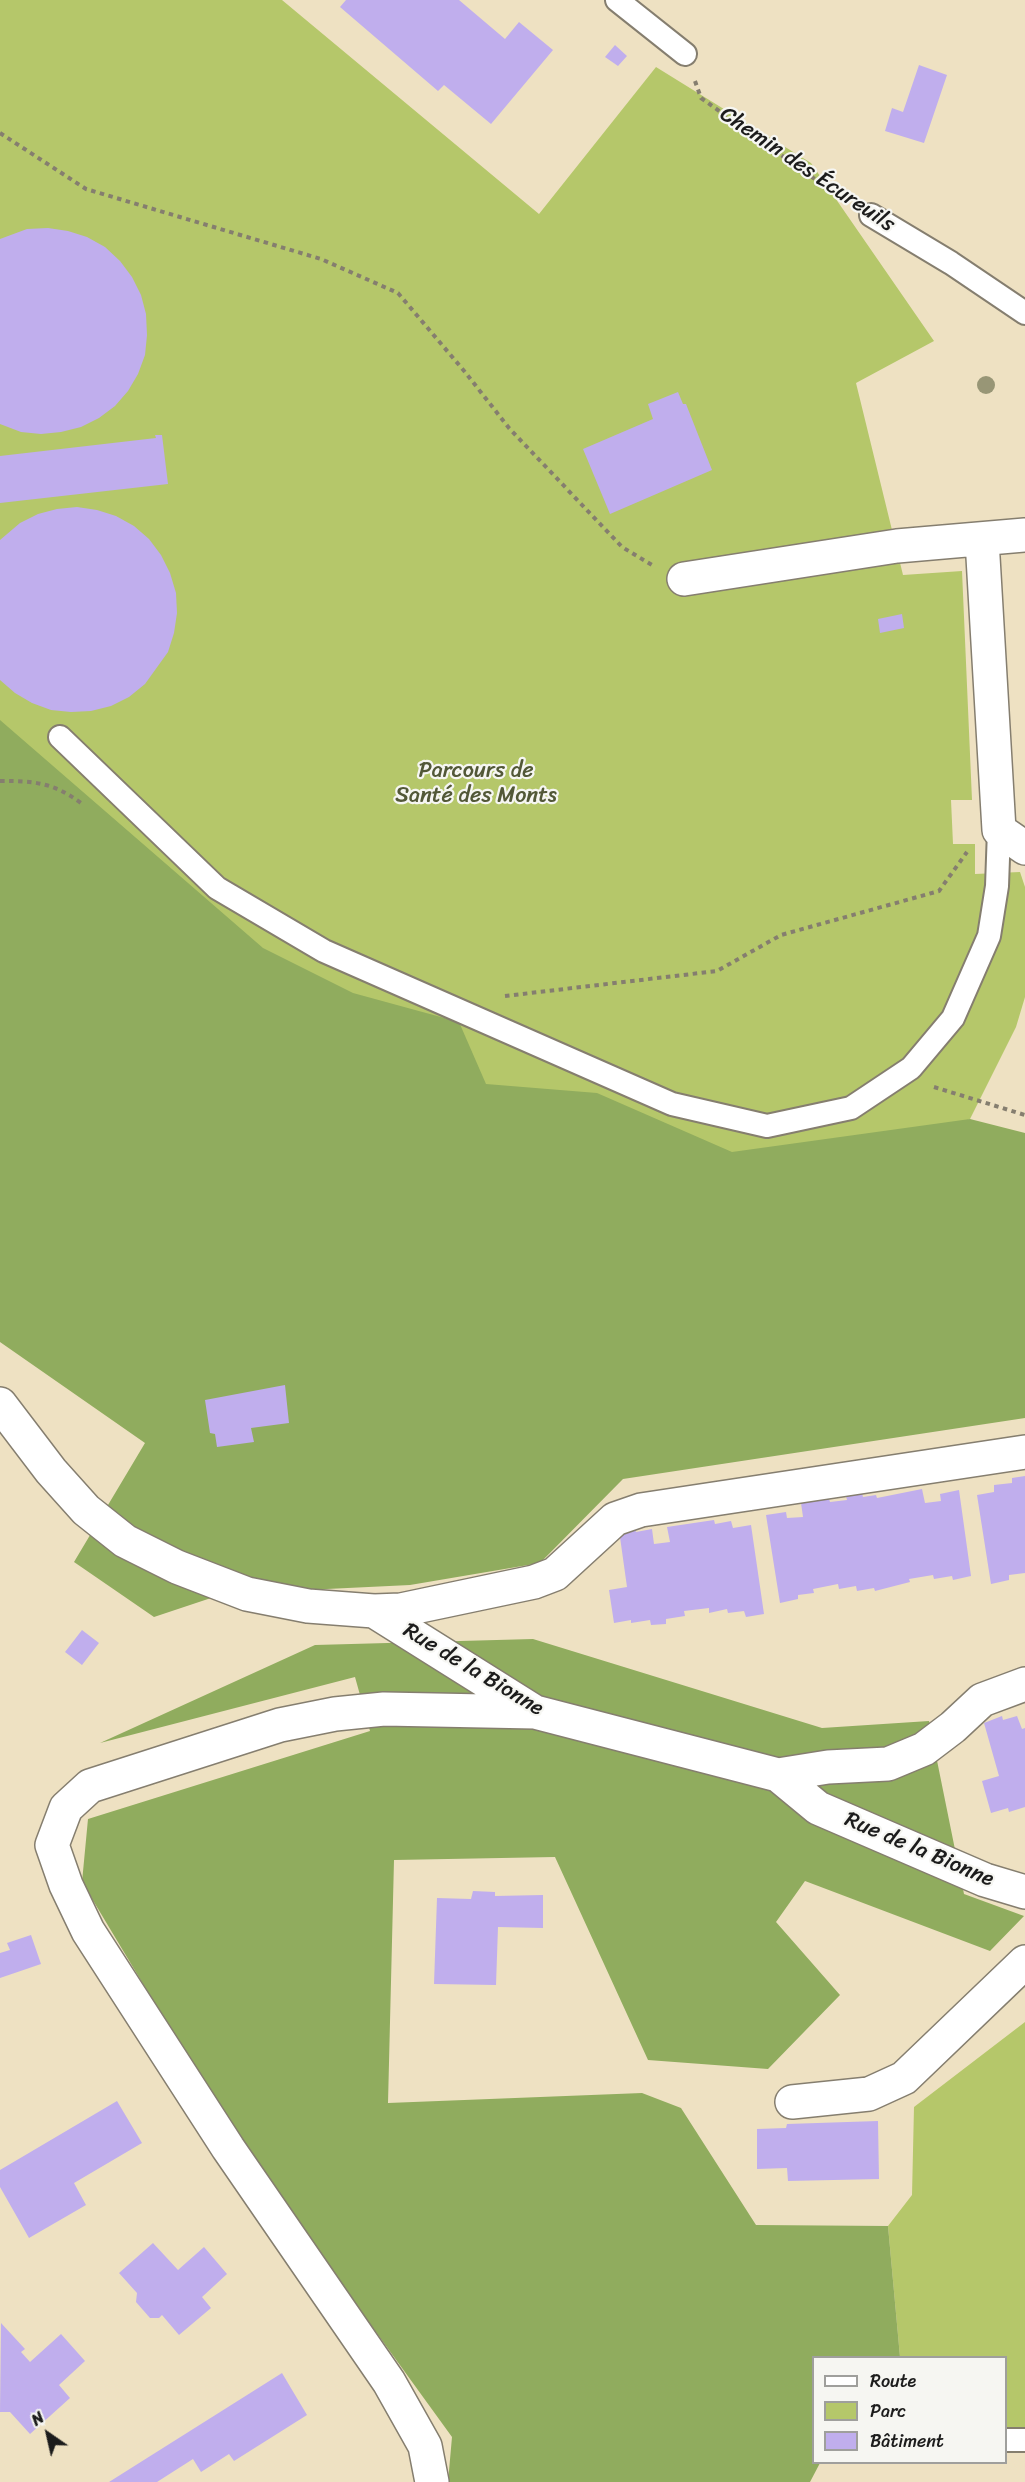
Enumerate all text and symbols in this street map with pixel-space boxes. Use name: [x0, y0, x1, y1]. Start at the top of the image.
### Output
street label: Chemin des Écureuils: [714, 102, 900, 238]
park label: Parcours de Santé des Monts: [395, 758, 557, 810]
street label: Rue de la Bionne: [398, 1618, 548, 1722]
street label: Rue de la Bionne: [841, 1807, 997, 1893]
legend: [812, 2356, 1007, 2464]
text: Route: [870, 2365, 916, 2397]
text: Parc: [870, 2395, 906, 2427]
north arrow: [18, 2404, 78, 2464]
text: N: [25, 2404, 50, 2434]
text: Bâtiment: [870, 2425, 944, 2457]

